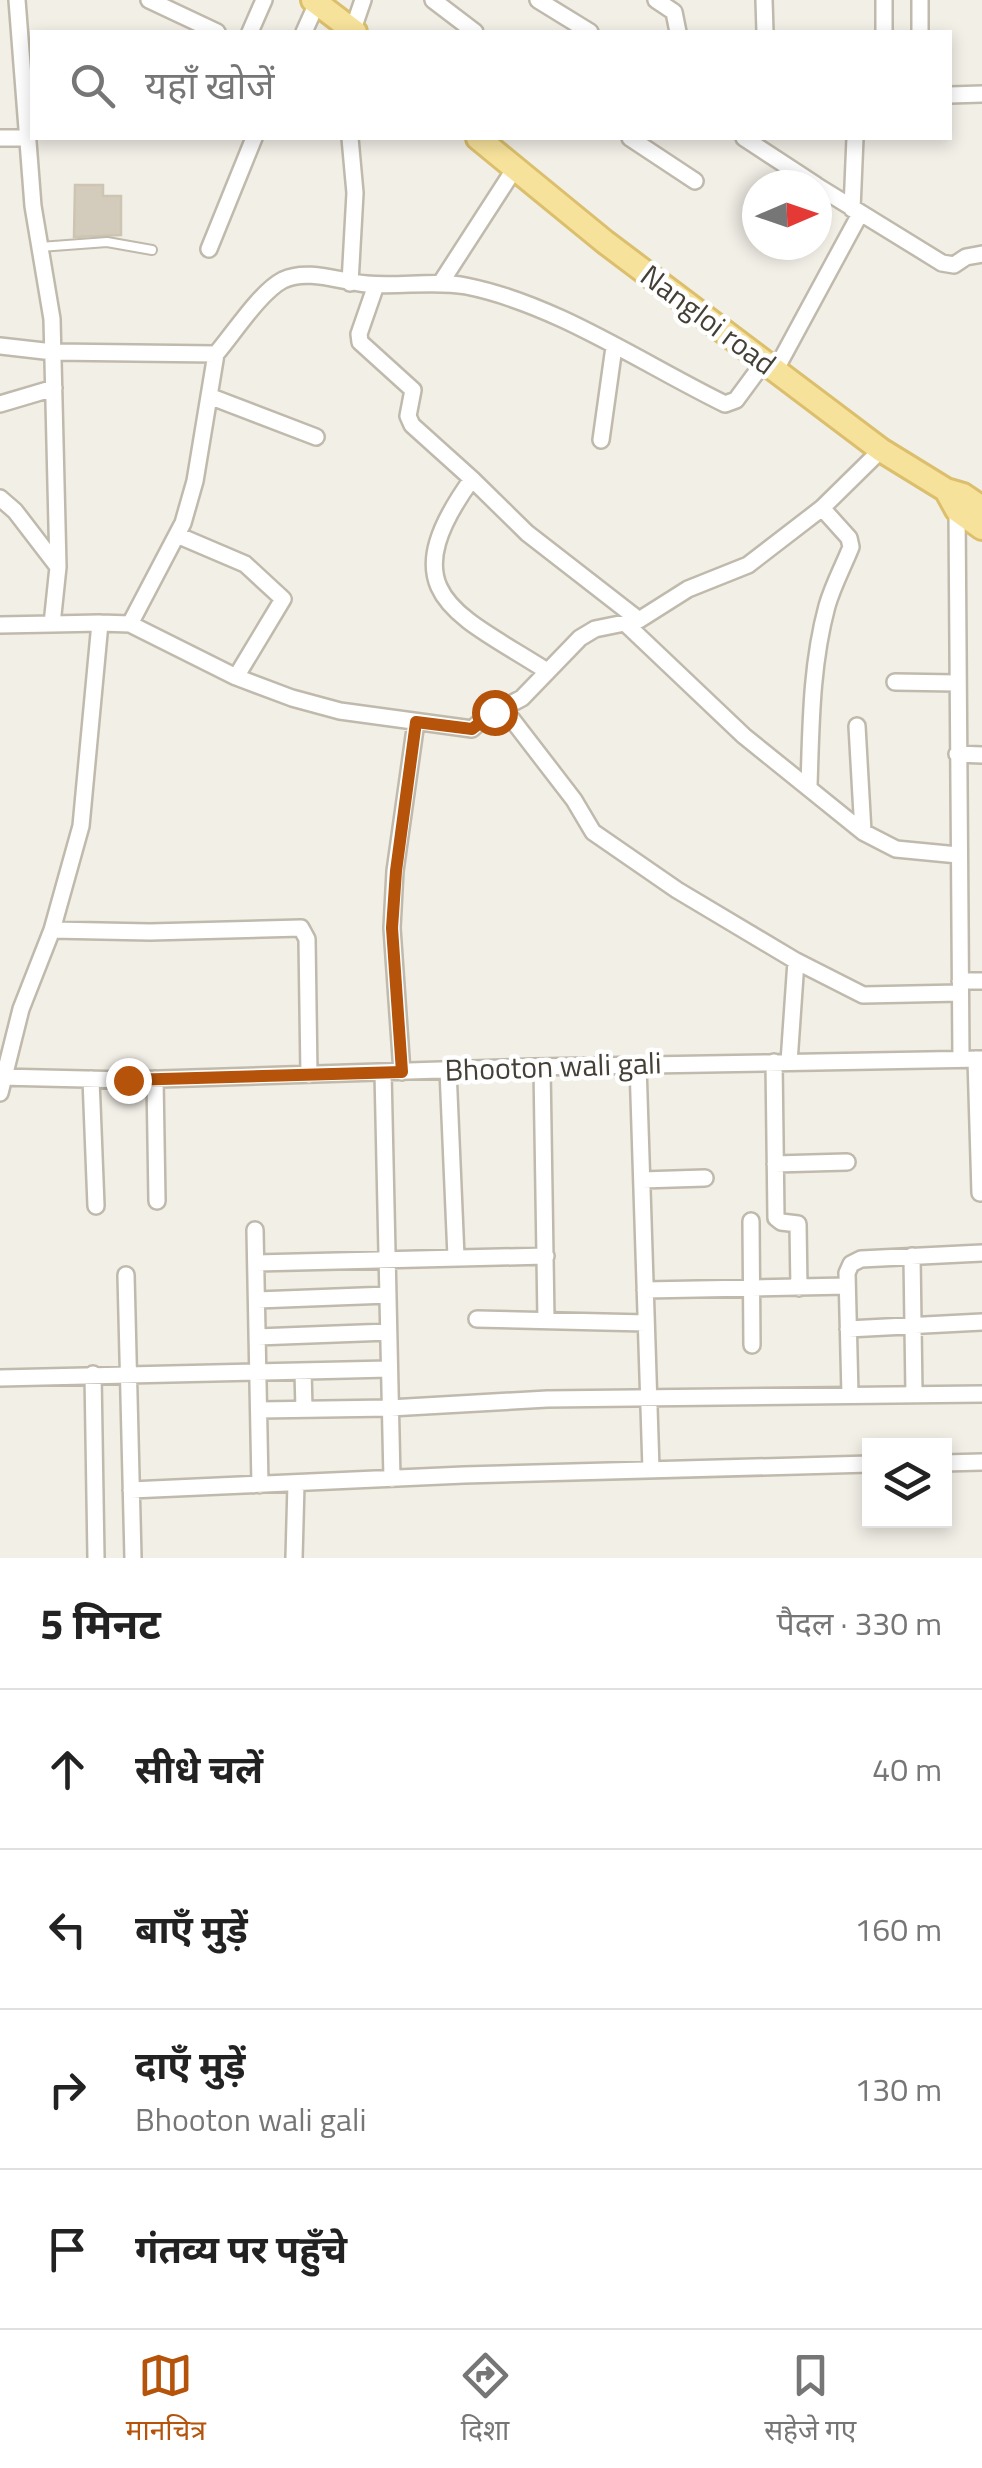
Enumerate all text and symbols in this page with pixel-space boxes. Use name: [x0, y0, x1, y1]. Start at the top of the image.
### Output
search box: [30, 30, 952, 140]
text: यहाँ खोजें: [145, 56, 275, 114]
icon: search: [65, 58, 120, 113]
north arrow: [742, 170, 832, 260]
street label: Nangloi road: [631, 253, 786, 386]
route start: [472, 690, 518, 736]
street label: Bhooton wali gali: [444, 1039, 662, 1093]
route end: [106, 1058, 152, 1104]
map controls: [862, 1438, 952, 1528]
button: layers: [862, 1438, 952, 1528]
text: 5 मिनट: [40, 1591, 161, 1655]
text: पैदल · 330 m: [777, 1599, 942, 1647]
text: सीधे चलें: [135, 1740, 263, 1798]
icon: ahead: [40, 1742, 95, 1797]
text: 40 m: [872, 1745, 942, 1793]
text: बाएँ मुड़ें: [135, 1900, 248, 1958]
icon: left: [40, 1902, 95, 1957]
text: 160 m: [854, 1905, 942, 1953]
text: दाएँ मुड़ें: [135, 2036, 245, 2094]
icon: right: [40, 2062, 95, 2117]
text: 130 m: [854, 2065, 942, 2113]
text: Bhooton wali gali: [135, 2095, 367, 2143]
text: गंतव्य पर पहुँचे: [135, 2220, 347, 2278]
icon: arrive: [40, 2222, 95, 2277]
tab: मानचित्र: [126, 2348, 206, 2451]
tab: दिशा: [458, 2348, 513, 2451]
tab: सहेजे गए: [764, 2348, 856, 2451]

